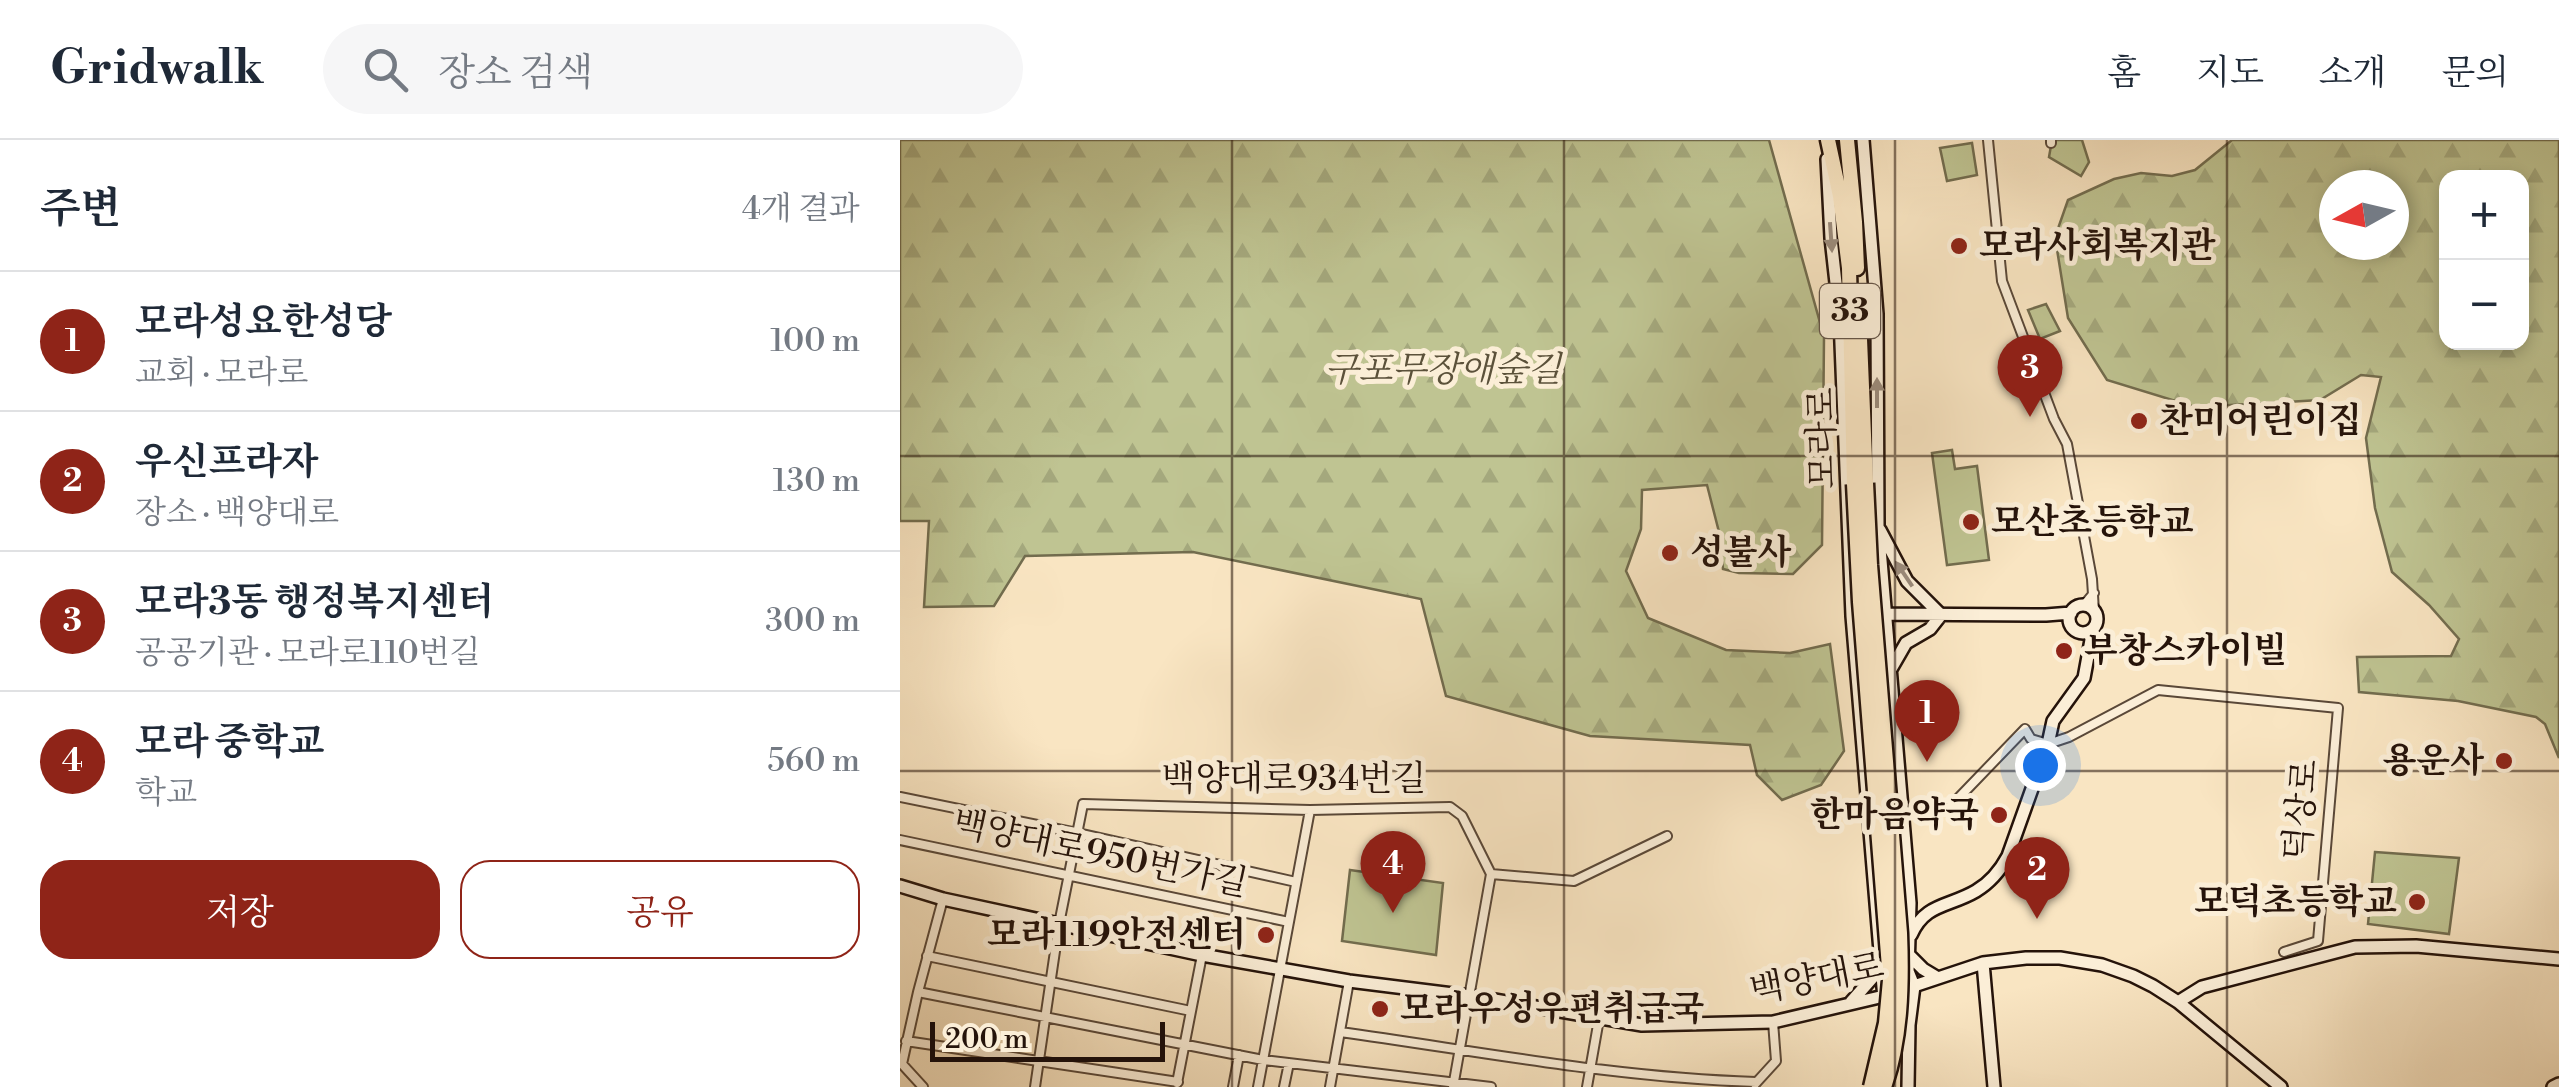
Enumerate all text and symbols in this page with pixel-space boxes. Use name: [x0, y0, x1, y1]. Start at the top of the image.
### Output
search box: [323, 24, 1023, 114]
text: Gridwalk: [50, 39, 263, 99]
icon: search: [358, 42, 413, 97]
text: 장소 검색: [438, 50, 593, 97]
text: 홈: [2107, 52, 2141, 95]
text: 지도: [2196, 52, 2264, 95]
text: 소개: [2319, 52, 2386, 95]
text: 문의: [2441, 52, 2509, 95]
north arrow: [2319, 170, 2409, 260]
map controls: [2439, 170, 2529, 350]
button: +: [2439, 170, 2529, 260]
text: 주변: [40, 183, 121, 236]
text: 4개 결과: [742, 189, 860, 229]
one-way arrow: [1823, 222, 1839, 254]
place label: 모라사회복지관: [1979, 225, 2216, 268]
marker: 모라사회복지관: [1948, 235, 1970, 257]
button: −: [2439, 260, 2529, 350]
road number: 33: [1820, 284, 1880, 338]
text: 모라성요한성당: [135, 299, 392, 346]
text: 1: [65, 321, 80, 361]
text: 100 m: [770, 321, 860, 361]
pin: 3: [1998, 334, 2062, 417]
park label: 구포무장애숲길: [1325, 349, 1564, 392]
text: 교회 · 모라로: [135, 353, 308, 393]
one-way arrow: [1869, 376, 1885, 408]
street label: 모라로: [1801, 387, 1845, 489]
place label: 찬미어린이집: [2159, 400, 2362, 443]
marker: 찬미어린이집: [2128, 410, 2150, 432]
text: 우신프라자: [135, 439, 319, 486]
text: 2: [62, 461, 83, 501]
text: 130 m: [773, 461, 860, 501]
text: 장소 · 백양대로: [135, 493, 339, 533]
place label: 모산초등학교: [1991, 501, 2194, 544]
marker: 모산초등학교: [1960, 511, 1982, 533]
place label: 성불사: [1690, 532, 1792, 575]
marker: 성불사: [1659, 542, 1681, 564]
one-way arrow: [1895, 560, 1914, 587]
text: 모라3동 행정복지센터: [135, 579, 494, 626]
text: 3: [63, 601, 82, 641]
text: 300 m: [765, 601, 860, 641]
place label: 부창스카이빌: [2084, 630, 2287, 673]
text: 공공기관 · 모라로110번길: [135, 633, 481, 673]
marker: 부창스카이빌: [2053, 640, 2075, 662]
pin: 1: [1894, 680, 1960, 762]
text: 모라 중학교: [135, 719, 325, 766]
your location: [2015, 740, 2066, 791]
place label: 용운사: [2383, 740, 2484, 783]
text: 4: [62, 741, 83, 781]
text: 560 m: [767, 741, 860, 781]
marker: 용운사: [2493, 750, 2515, 772]
street label: 백양대로934번길: [1162, 758, 1426, 801]
street label: 덕상로: [2276, 758, 2328, 862]
text: 학교: [135, 773, 197, 813]
place label: 한마음약국: [1810, 794, 1979, 837]
street label: 백양대로950번가길: [949, 802, 1251, 906]
marker: 한마음약국: [1988, 804, 2010, 826]
pin: 4: [1360, 830, 1426, 913]
pin: 2: [2004, 836, 2070, 919]
button: 저장: [40, 860, 440, 959]
button: 공유: [460, 860, 860, 959]
place label: 모덕초등학교: [2194, 881, 2397, 924]
marker: 모덕초등학교: [2406, 891, 2428, 913]
place label: 모라119안전센터: [987, 914, 1246, 957]
marker: 모라119안전센터: [1255, 924, 1277, 946]
street label: 백양대로: [1747, 945, 1887, 1013]
place label: 모라우성우편취급국: [1400, 988, 1704, 1031]
marker: 모라우성우편취급국: [1369, 998, 1391, 1020]
scale bar: [930, 1017, 1165, 1062]
text: 200 m: [945, 1022, 1028, 1057]

